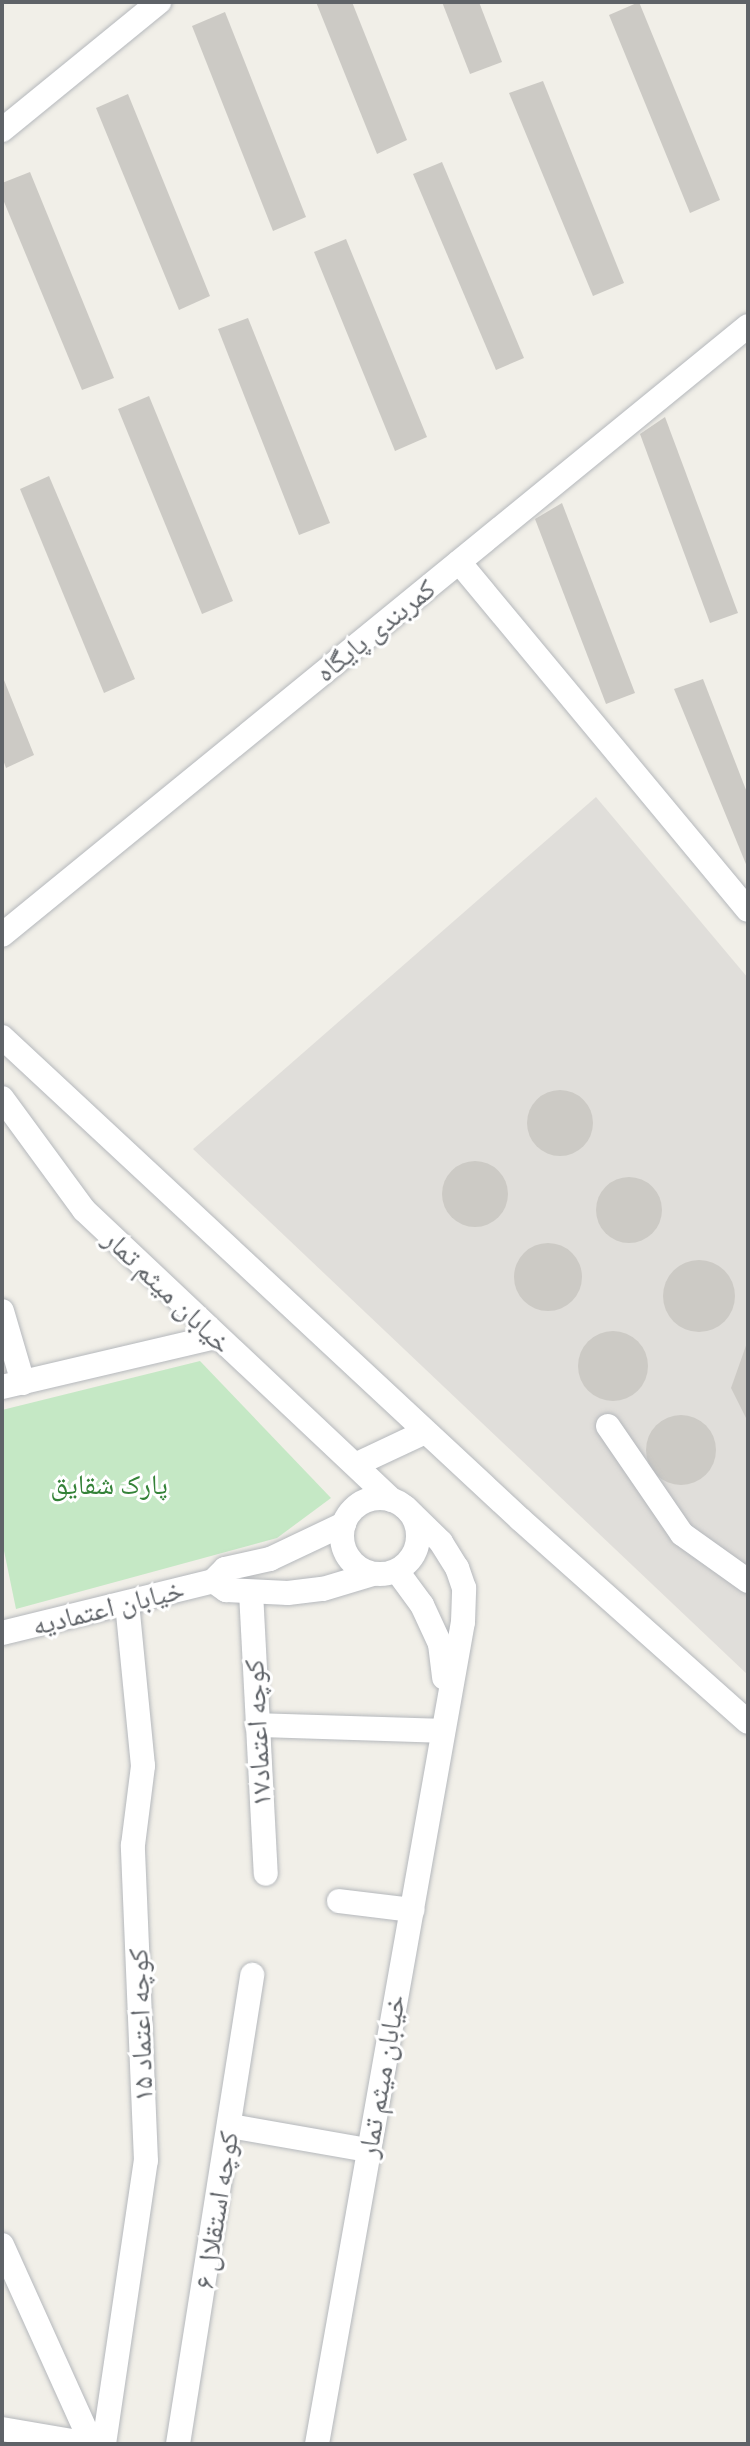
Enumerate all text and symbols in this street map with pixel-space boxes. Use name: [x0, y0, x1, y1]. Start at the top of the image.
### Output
street label: کمربندی پایگاه: [308, 571, 442, 689]
street label: خیابان میثم تمار: [97, 1222, 239, 1360]
park label: پارک شقایق: [50, 1467, 168, 1501]
street label: خیابان اعتمادیه: [29, 1572, 187, 1642]
street label: کوچه اعتماد۱۷: [236, 1659, 278, 1807]
street label: کوچه اعتماد ۱۵: [121, 1948, 159, 2102]
street label: خیابان میثم تمار: [350, 1992, 412, 2160]
street label: کوچه استقلال ۶: [187, 2129, 245, 2291]

